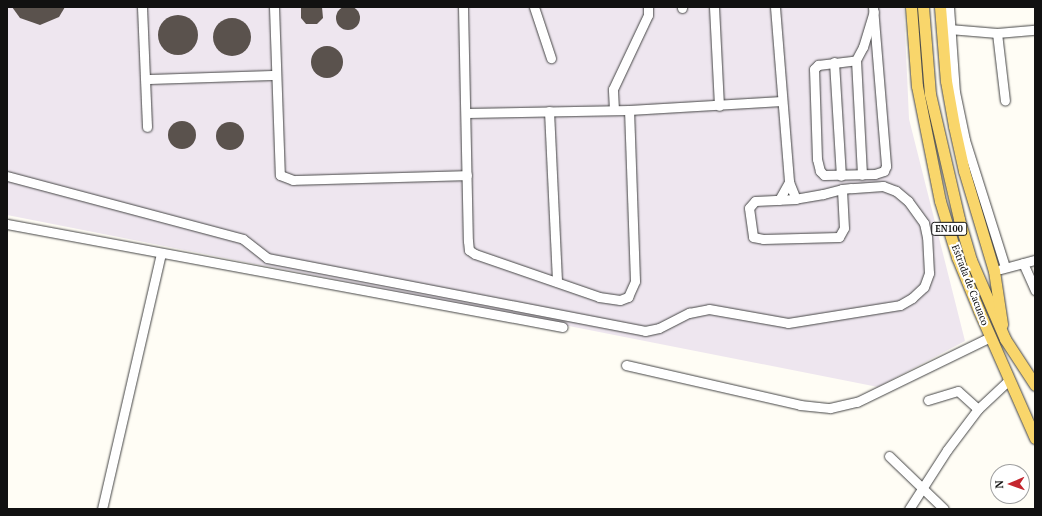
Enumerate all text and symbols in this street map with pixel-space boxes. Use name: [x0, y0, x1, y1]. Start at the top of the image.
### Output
road number: EN100: [931, 222, 967, 236]
street label: Estrada de Cacuaco: [949, 243, 991, 327]
north arrow: [990, 464, 1030, 504]
text: N: [992, 480, 1006, 489]

